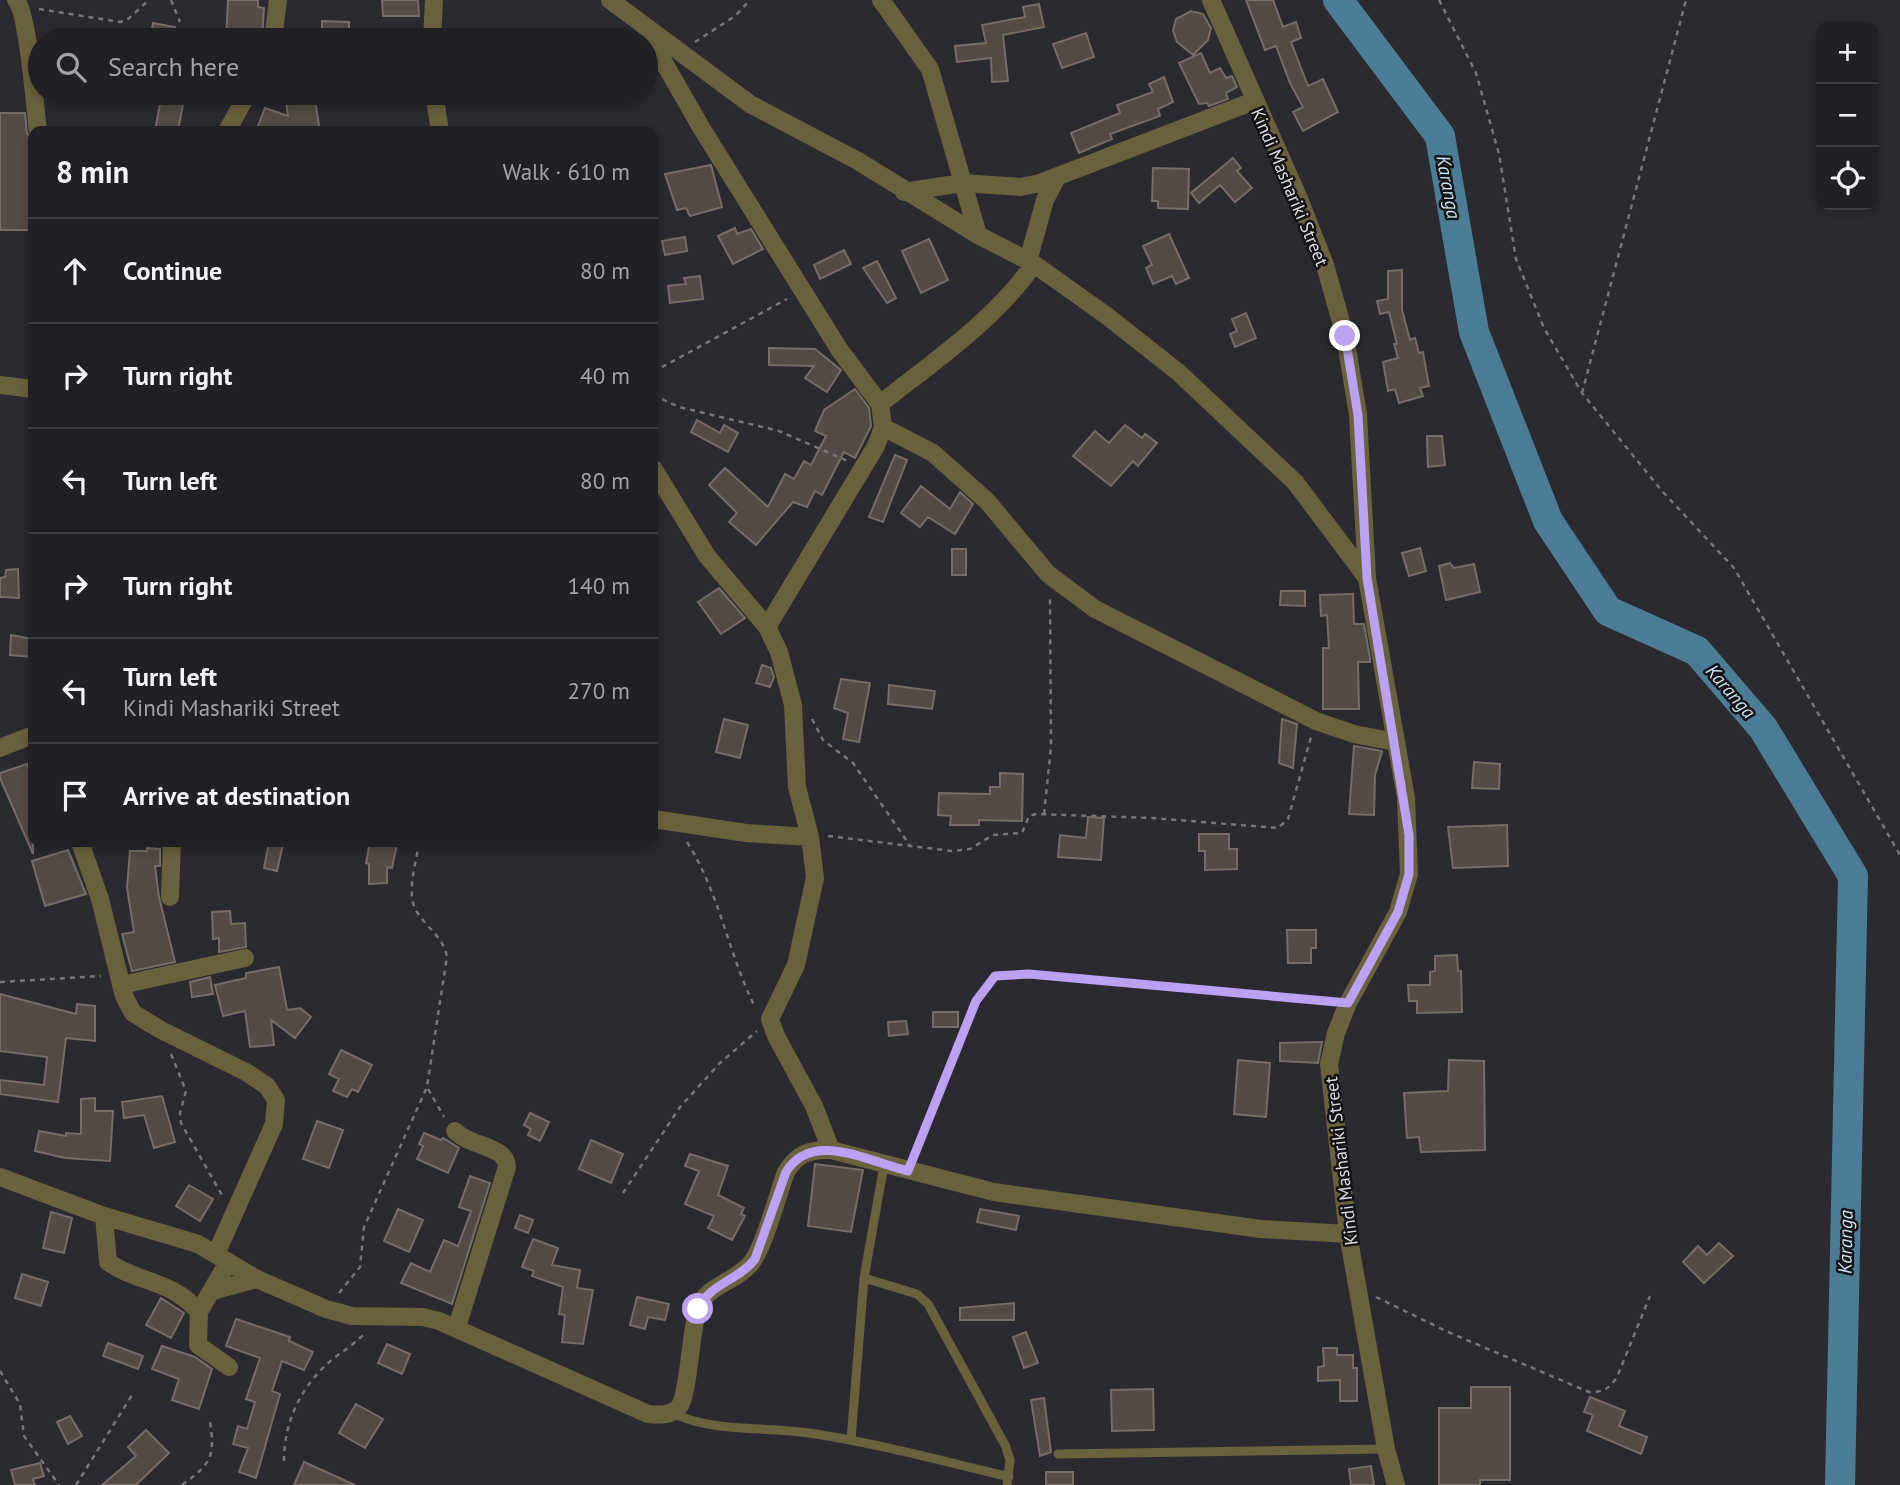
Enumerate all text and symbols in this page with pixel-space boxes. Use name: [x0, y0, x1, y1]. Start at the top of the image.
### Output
map controls: [1816, 21, 1879, 210]
button: +: [1816, 21, 1879, 84]
search box: [28, 28, 658, 105]
icon: search: [52, 48, 90, 86]
text: Search here: [108, 50, 239, 83]
button: −: [1816, 84, 1879, 147]
street label: Kindi Mashariki Street: [1246, 104, 1334, 270]
button: locate: [1816, 147, 1879, 210]
text: 8 min: [56, 152, 129, 191]
water label: Karanga: [1432, 153, 1466, 221]
text: Walk · 610 m: [503, 157, 630, 186]
icon: ahead: [56, 252, 94, 290]
text: Continue: [123, 254, 222, 287]
text: 80 m: [580, 256, 630, 285]
route end: [1329, 320, 1360, 351]
icon: right: [56, 357, 94, 395]
text: Turn right: [123, 359, 232, 392]
text: 40 m: [580, 361, 630, 390]
icon: left: [56, 462, 94, 500]
text: Turn left: [123, 464, 217, 497]
text: 80 m: [580, 466, 630, 495]
icon: right: [56, 567, 94, 605]
text: Turn right: [123, 569, 232, 602]
text: 140 m: [568, 571, 630, 600]
water label: Karanga: [1701, 659, 1762, 724]
text: Turn left: [123, 660, 217, 693]
icon: left: [56, 672, 94, 710]
text: 270 m: [568, 676, 630, 705]
text: Kindi Mashariki Street: [123, 693, 340, 722]
icon: arrive: [56, 777, 94, 815]
text: Arrive at destination: [123, 779, 350, 812]
street label: Kindi Mashariki Street: [1319, 1075, 1363, 1247]
water label: Karanga: [1832, 1209, 1858, 1274]
route start: [682, 1293, 713, 1324]

